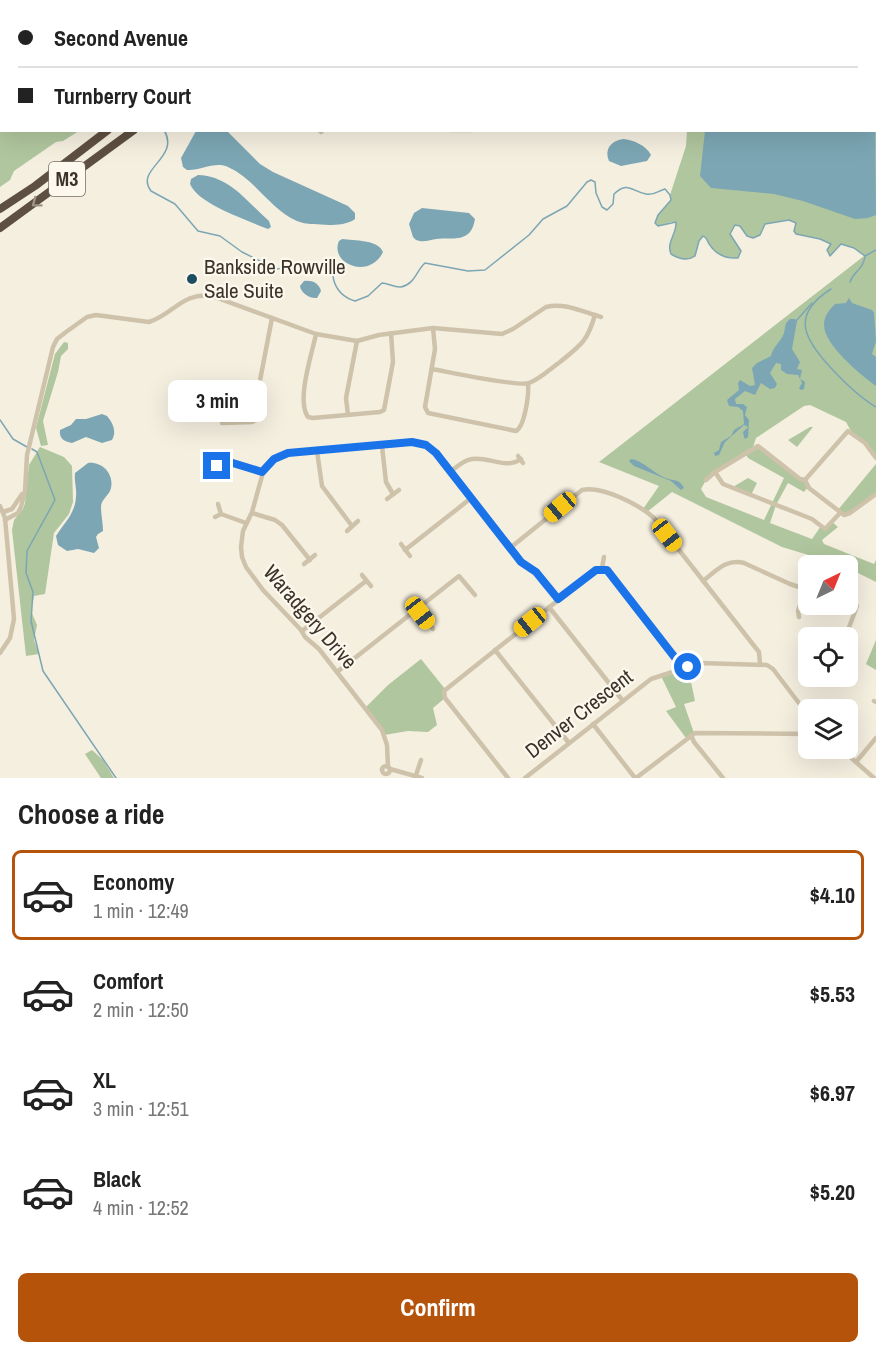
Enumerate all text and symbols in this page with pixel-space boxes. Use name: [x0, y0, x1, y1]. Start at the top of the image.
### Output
text: Second Avenue: [54, 23, 188, 53]
text: Turnberry Court: [54, 81, 191, 111]
road number: M3: [49, 162, 85, 196]
one-way arrow: [32, 195, 43, 206]
place label: Bankside Rowville Sale Suite: [204, 252, 346, 305]
marker: Bankside Rowville Sale Suite: [185, 272, 199, 286]
callout: 3 min: [168, 379, 266, 421]
text: 3 min: [196, 387, 239, 414]
route end: [203, 452, 230, 479]
car: [540, 489, 580, 525]
car: [649, 515, 685, 555]
north arrow: [798, 555, 858, 615]
map controls: [798, 555, 858, 759]
street label: Waradgery Drive: [257, 558, 364, 675]
car: [402, 593, 438, 633]
car: [510, 604, 550, 640]
button: locate: [798, 627, 858, 687]
route start: [674, 653, 701, 680]
street label: Denver Crescent: [519, 662, 639, 765]
button: layers: [798, 699, 858, 759]
text: Choose a ride: [18, 796, 164, 832]
text: Economy: [93, 867, 174, 897]
icon: car: [21, 868, 75, 922]
text: $4.10: [810, 880, 855, 910]
text: 1 min · 12:49: [93, 897, 189, 924]
text: Comfort: [93, 966, 163, 996]
icon: car: [21, 967, 75, 1021]
text: $5.53: [810, 979, 855, 1009]
text: 2 min · 12:50: [93, 996, 189, 1023]
text: XL: [93, 1065, 116, 1095]
icon: car: [21, 1066, 75, 1120]
text: $6.97: [810, 1078, 855, 1108]
text: 3 min · 12:51: [93, 1095, 189, 1122]
text: Black: [93, 1164, 141, 1194]
icon: car: [21, 1165, 75, 1219]
text: $5.20: [810, 1177, 855, 1207]
text: 4 min · 12:52: [93, 1194, 189, 1221]
button: Confirm: [18, 1273, 858, 1342]

